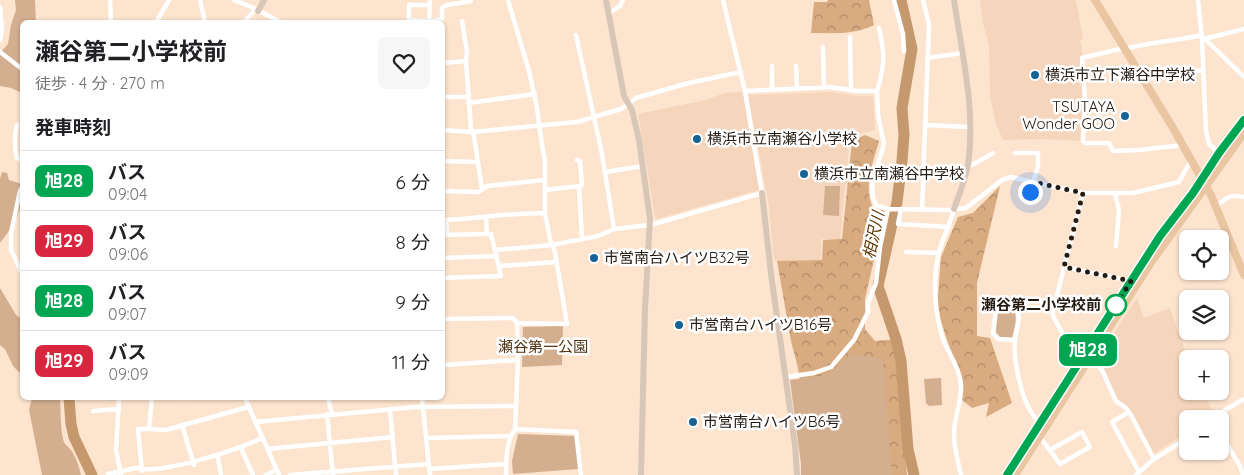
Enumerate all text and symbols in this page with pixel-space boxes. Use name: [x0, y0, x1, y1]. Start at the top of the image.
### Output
text: 瀬谷第二小学校前: [35, 36, 227, 66]
button: heart: [378, 37, 430, 89]
place label: 横浜市立下瀬谷中学校: [1045, 65, 1195, 84]
marker: 横浜市立下瀬谷中学校: [1029, 69, 1041, 81]
text: 徒歩 · 4 分 · 270 m: [35, 73, 165, 93]
place label: TSUTAYA Wonder GOO: [1022, 97, 1115, 133]
marker: TSUTAYA Wonder GOO: [1119, 110, 1131, 122]
text: 発車時刻: [35, 115, 111, 139]
place label: 横浜市立南瀬谷小学校: [707, 129, 857, 148]
marker: 横浜市立南瀬谷小学校: [691, 133, 703, 145]
text: バス: [108, 160, 146, 184]
place label: 横浜市立南瀬谷中学校: [814, 164, 964, 183]
marker: 横浜市立南瀬谷中学校: [798, 168, 810, 180]
text: 旭28: [45, 169, 83, 192]
text: 6 分: [396, 170, 430, 194]
your location: [1018, 180, 1043, 205]
text: 09:04: [108, 184, 148, 204]
water label: 相沢川: [858, 207, 888, 261]
text: バス: [108, 220, 146, 244]
text: 旭29: [45, 229, 83, 252]
text: 8 分: [396, 230, 430, 254]
map controls: [1179, 230, 1229, 460]
button: locate: [1179, 230, 1229, 280]
text: 09:06: [108, 244, 148, 264]
place label: 市営南台ハイツB32号: [604, 248, 750, 267]
marker: 市営南台ハイツB32号: [588, 252, 600, 264]
text: バス: [108, 280, 146, 304]
text: 旭28: [45, 289, 83, 312]
text: 9 分: [395, 290, 430, 314]
button: layers: [1179, 290, 1229, 340]
marker: 瀬谷第二小学校前: [1105, 294, 1127, 316]
place label: 瀬谷第二小学校前: [981, 295, 1101, 314]
text: 09:07: [108, 304, 146, 324]
place label: 市営南台ハイツB16号: [689, 315, 832, 334]
marker: 市営南台ハイツB16号: [673, 319, 685, 331]
line badge: 旭28: [1059, 334, 1117, 366]
park label: 瀬谷第一公園: [498, 337, 588, 356]
text: 旭28: [1069, 338, 1107, 361]
text: バス: [108, 340, 146, 364]
text: 旭29: [45, 349, 83, 372]
text: 11 分: [392, 350, 430, 374]
button: +: [1179, 350, 1229, 400]
text: 09:09: [108, 364, 148, 384]
button: −: [1179, 410, 1229, 460]
place label: 市営南台ハイツB6号: [703, 412, 841, 431]
marker: 市営南台ハイツB6号: [687, 416, 699, 428]

